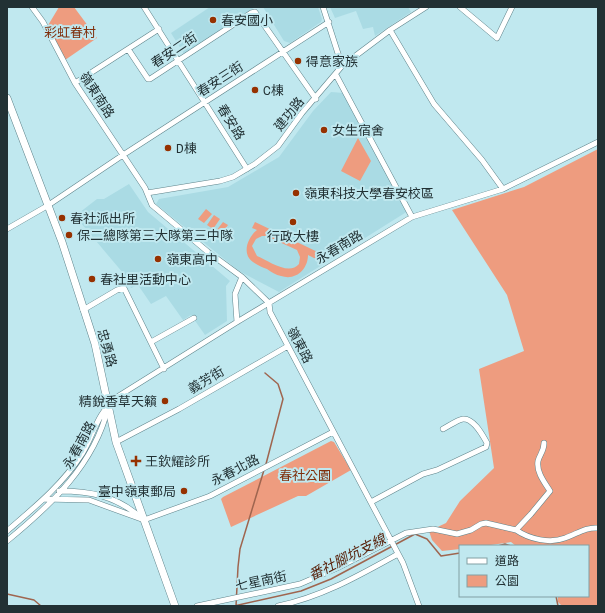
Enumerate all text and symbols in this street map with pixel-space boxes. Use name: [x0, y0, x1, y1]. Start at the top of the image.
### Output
place label: 春安國小: [221, 12, 273, 29]
marker: 春安國小: [208, 15, 218, 25]
park label: 彩虹眷村: [44, 24, 96, 41]
street label: 春安二街: [148, 28, 200, 72]
place label: 得意家族: [306, 53, 358, 70]
marker: 得意家族: [293, 56, 303, 66]
street label: 春安三街: [194, 58, 246, 100]
street label: 嶺東南路: [76, 69, 118, 121]
place label: C棟: [263, 82, 284, 99]
marker: C棟: [250, 85, 260, 95]
street label: 建功路: [270, 93, 308, 135]
street label: 春安路: [213, 101, 249, 143]
place label: 女生宿舍: [332, 122, 384, 139]
marker: 女生宿舍: [319, 125, 329, 135]
place label: D棟: [176, 140, 197, 157]
marker: D棟: [163, 143, 173, 153]
place label: 嶺東科技大學春安校區: [304, 185, 434, 202]
marker: 嶺東科技大學春安校區: [291, 188, 301, 198]
place label: 春社派出所: [70, 210, 135, 227]
marker: 春社派出所: [57, 213, 67, 223]
marker: 行政大樓: [288, 217, 298, 227]
street label: 永春南路: [312, 226, 366, 268]
place label: 保二總隊第三大隊第三中隊: [77, 227, 233, 244]
place label: 行政大樓: [267, 228, 319, 245]
marker: 保二總隊第三大隊第三中隊: [64, 230, 74, 240]
place label: 嶺東高中: [166, 251, 218, 268]
marker: 嶺東高中: [153, 254, 163, 264]
place label: 春社里活動中心: [100, 271, 191, 288]
marker: 春社里活動中心: [87, 274, 97, 284]
street label: 嶺東路: [283, 324, 317, 366]
street label: 忠勇路: [93, 327, 121, 369]
street label: 義芳街: [185, 363, 227, 397]
place label: 精銳香草天籟: [79, 393, 157, 410]
marker: 精銳香草天籟: [160, 396, 170, 406]
street label: 永春南路: [59, 418, 99, 472]
street label: 永春北路: [208, 451, 262, 489]
place label: 王欽耀診所: [145, 453, 210, 470]
marker: 王欽耀診所: [130, 455, 142, 467]
park label: 春社公園: [279, 467, 331, 484]
place label: 臺中嶺東郵局: [98, 483, 176, 500]
marker: 臺中嶺東郵局: [179, 486, 189, 496]
water label: 番社腳坑支線: [305, 529, 390, 584]
legend: [459, 545, 589, 597]
text: 道路: [495, 553, 519, 569]
street label: 七星南街: [234, 567, 288, 595]
text: 公園: [495, 573, 519, 589]

